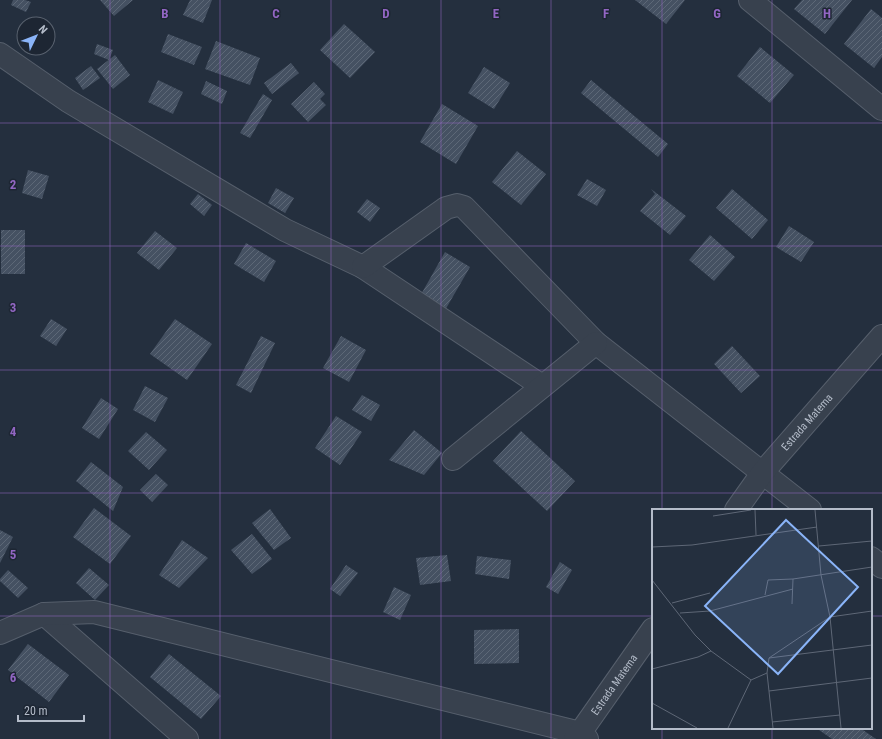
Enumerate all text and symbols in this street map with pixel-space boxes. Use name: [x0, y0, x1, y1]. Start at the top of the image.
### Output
text: B: [161, 6, 169, 21]
text: C: [272, 6, 280, 21]
text: D: [382, 6, 390, 21]
text: E: [493, 6, 500, 21]
text: F: [603, 6, 609, 21]
text: G: [713, 6, 721, 21]
text: H: [823, 6, 831, 21]
north arrow: [16, 16, 56, 56]
text: N: [36, 23, 50, 37]
text: 2: [10, 177, 17, 192]
text: 3: [10, 300, 16, 315]
street label: Estrada Matema: [778, 391, 835, 453]
text: 4: [10, 424, 17, 439]
inset map: [652, 509, 872, 729]
text: 5: [10, 547, 17, 562]
street label: Estrada Matema: [588, 652, 640, 717]
text: 6: [10, 670, 17, 685]
scale bar: [18, 697, 84, 723]
text: 20 m: [24, 704, 48, 718]

